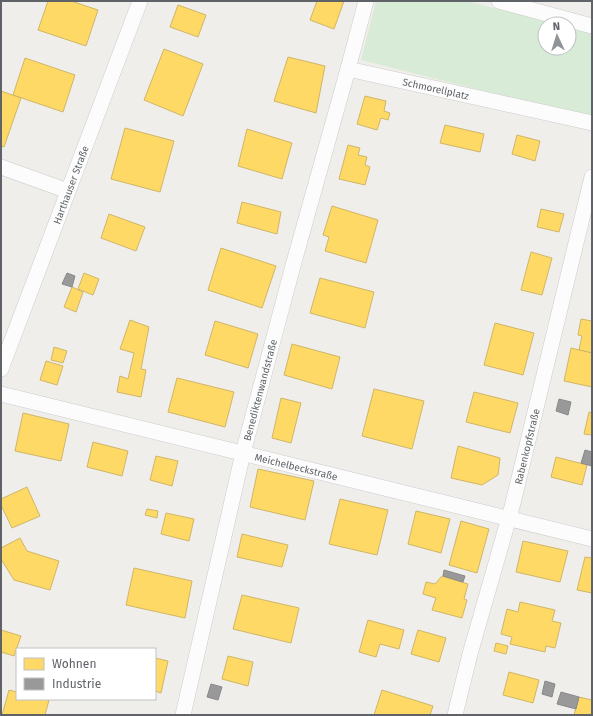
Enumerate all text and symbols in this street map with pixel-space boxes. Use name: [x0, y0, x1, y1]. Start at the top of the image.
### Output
north arrow: [537, 16, 577, 56]
text: N: [552, 20, 560, 33]
street label: Schmorellplatz: [401, 76, 471, 103]
street label: Harthauser Straße: [51, 144, 92, 226]
street label: Benediktenwandstraße: [241, 338, 280, 442]
street label: Rabenkopfstraße: [513, 408, 543, 486]
street label: Meichelbeckstraße: [253, 451, 339, 483]
legend: [16, 648, 156, 700]
text: Wohnen: [52, 657, 96, 671]
text: Industrie: [52, 677, 101, 691]

